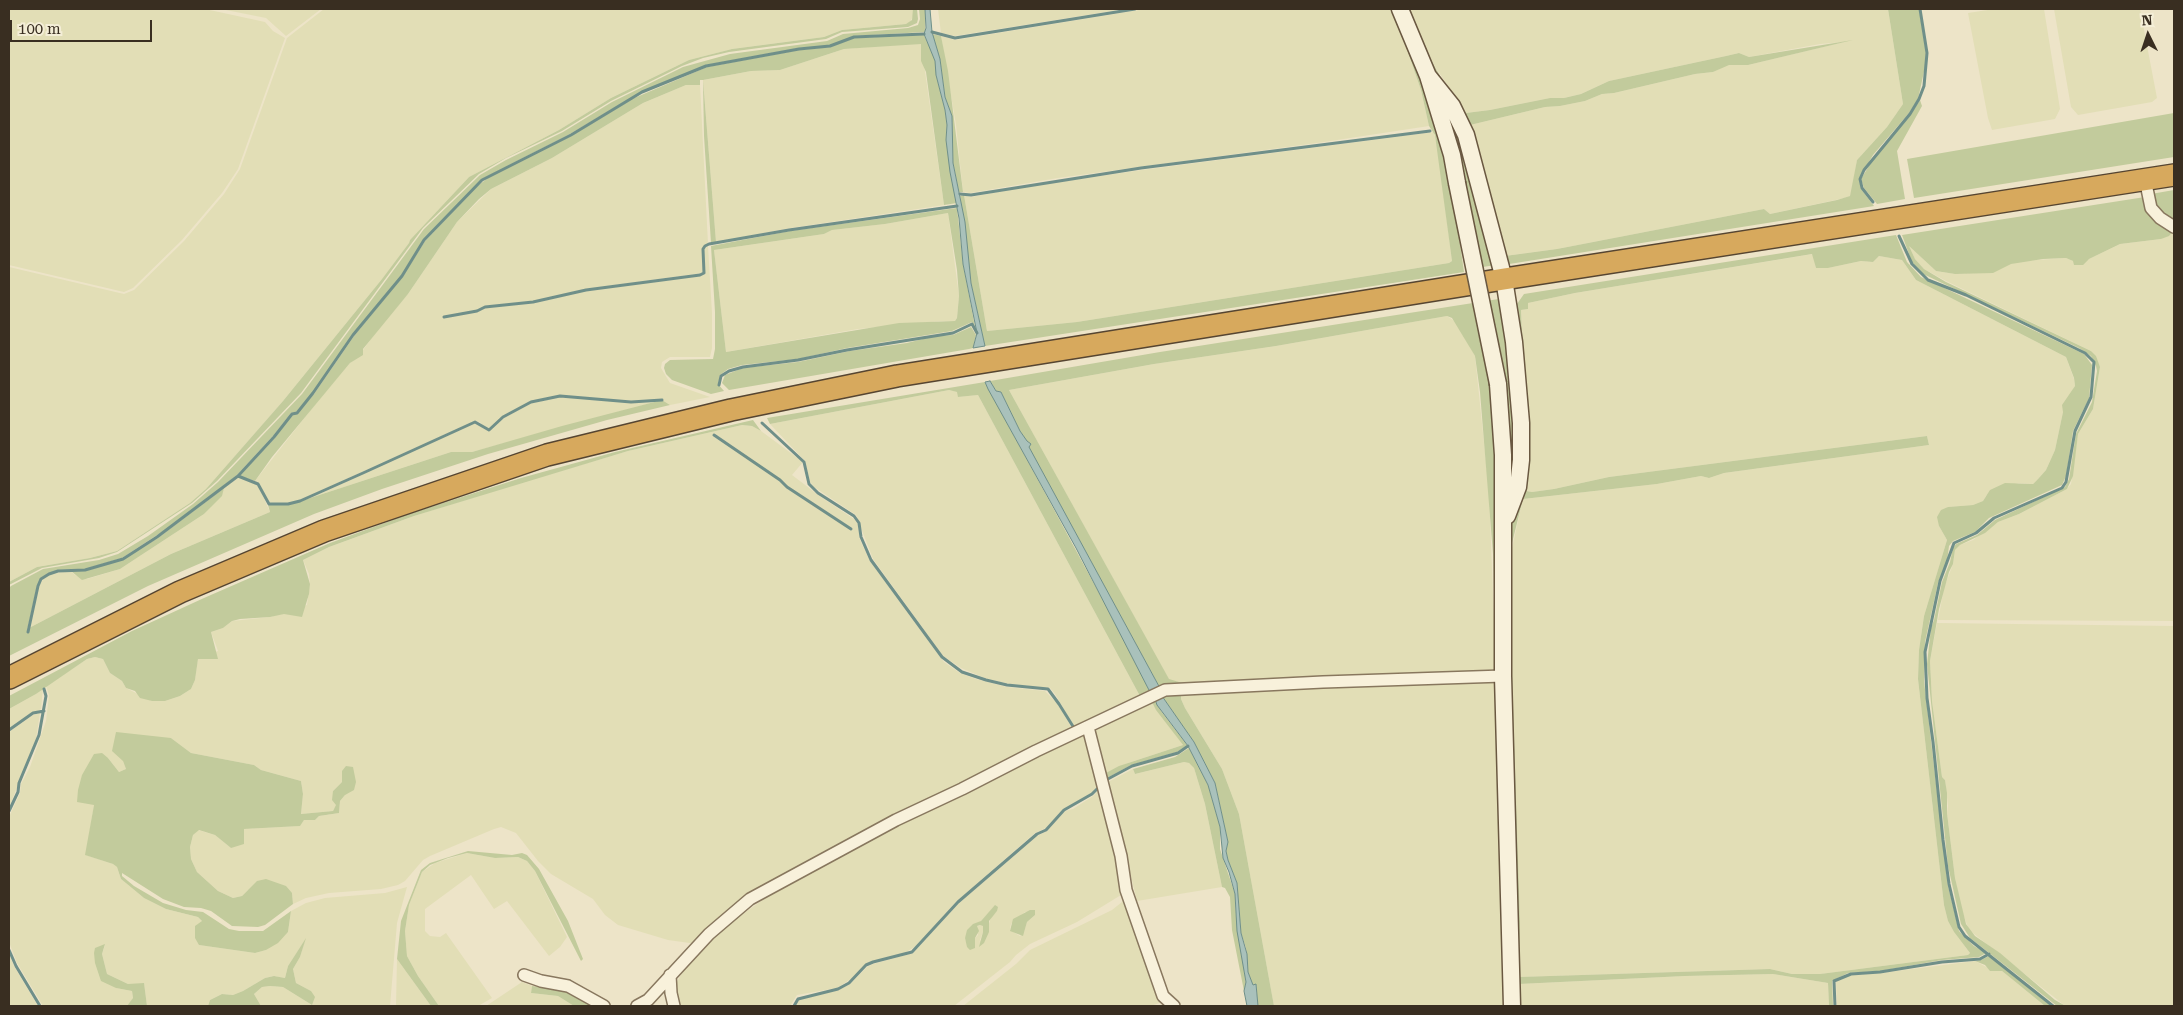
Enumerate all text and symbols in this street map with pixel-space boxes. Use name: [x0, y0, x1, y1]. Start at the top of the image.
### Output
scale bar: [12, 10, 155, 42]
north arrow: [2123, 10, 2173, 60]
text: N: [2141, 12, 2153, 28]
text: 100 m: [18, 20, 61, 38]

